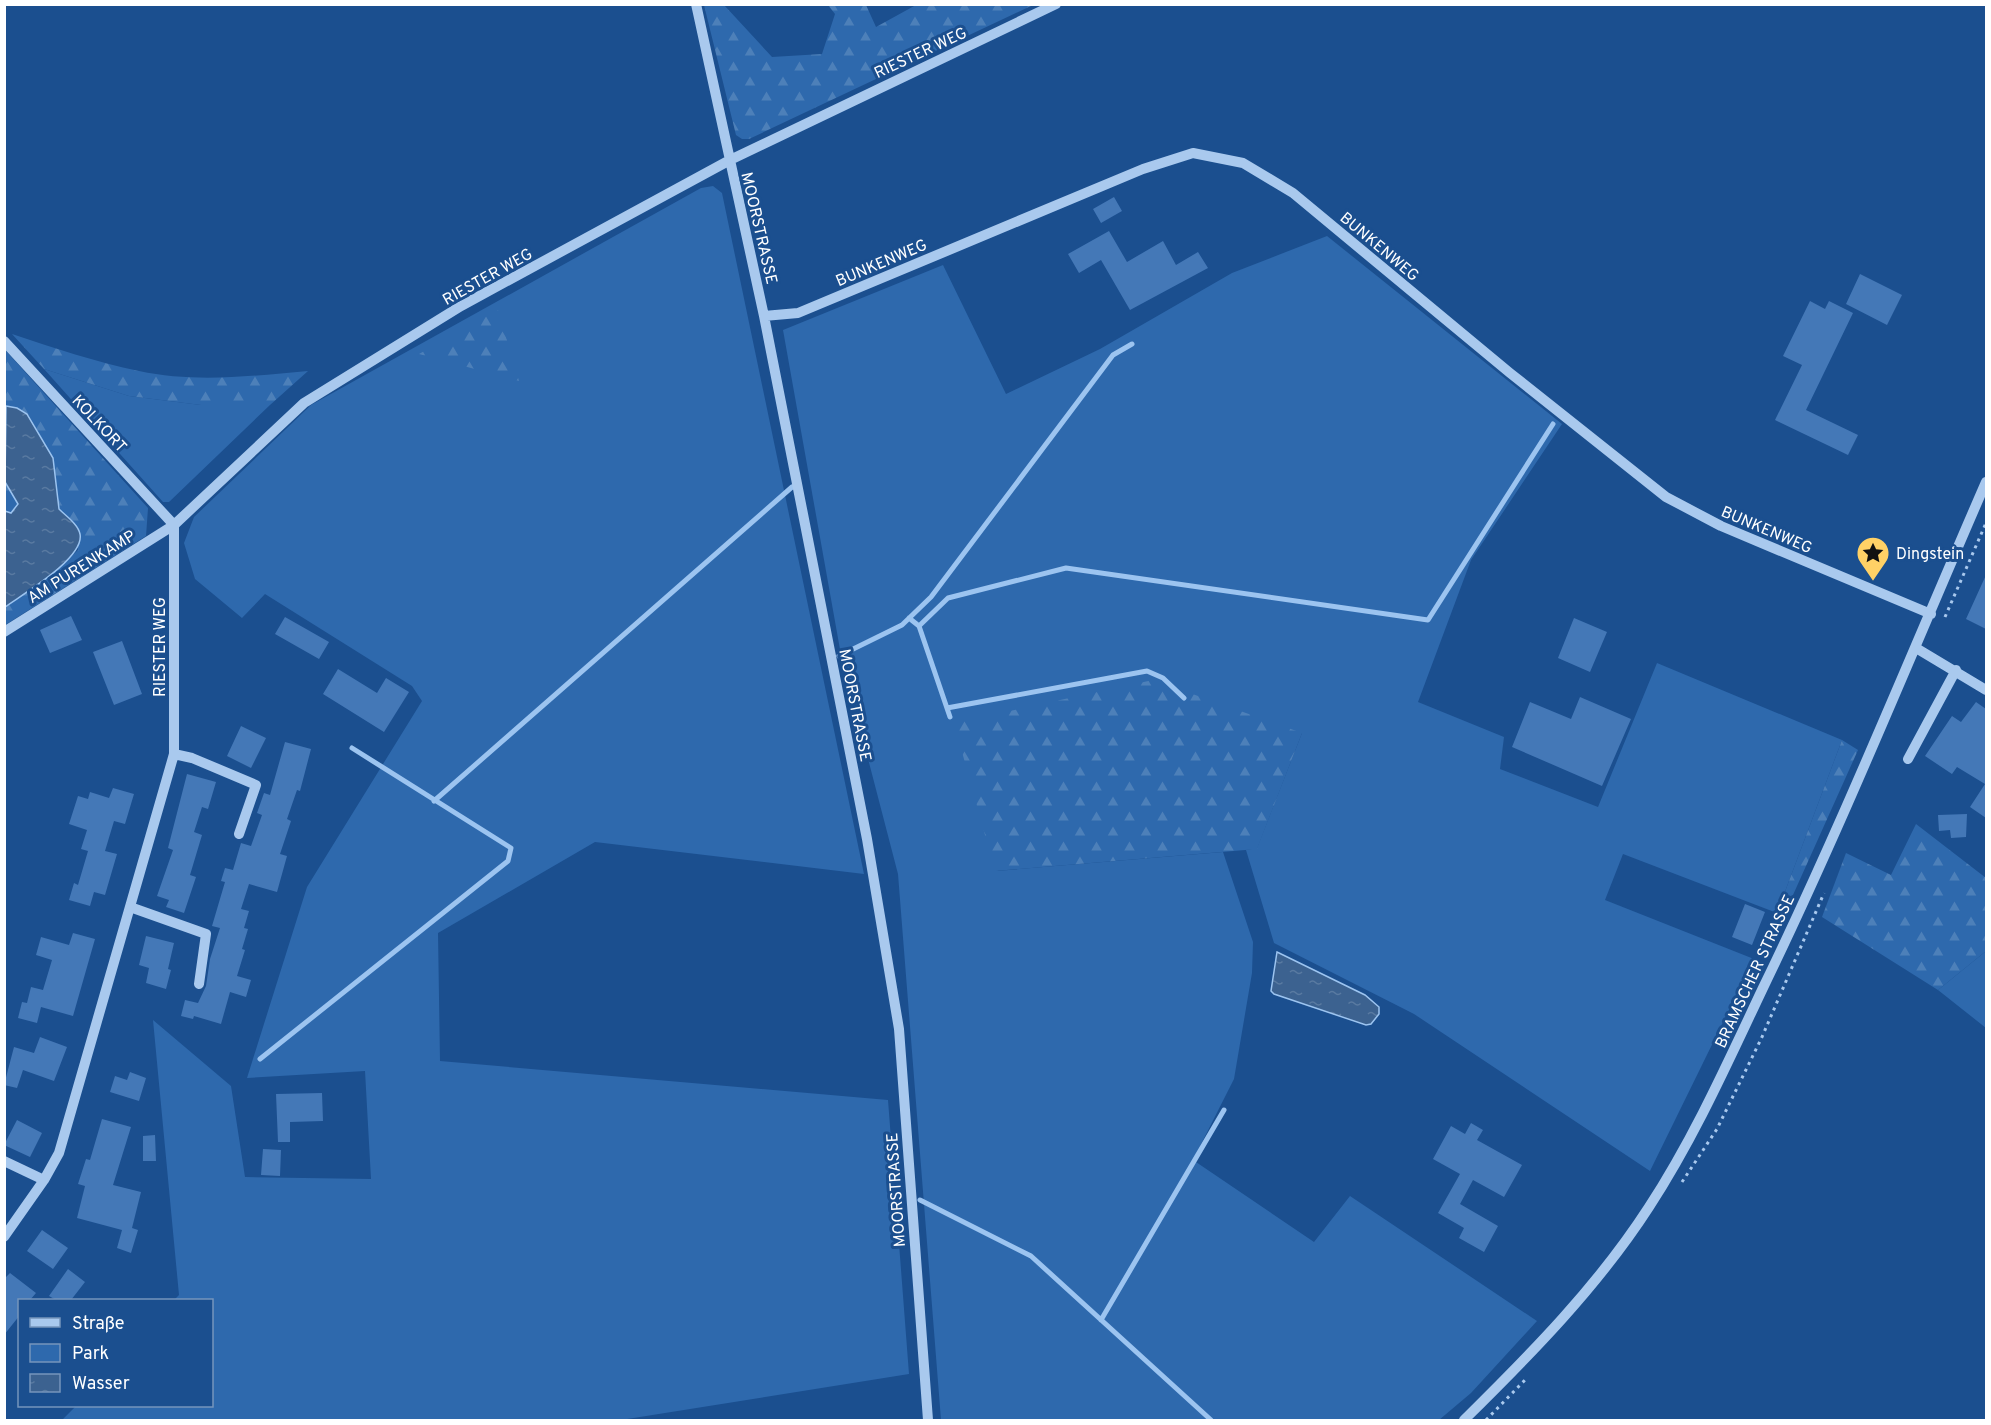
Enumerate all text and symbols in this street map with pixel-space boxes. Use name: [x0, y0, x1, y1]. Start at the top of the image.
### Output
street label: RIESTER WEG: [871, 24, 970, 84]
street label: MOORSTRASSE: [735, 170, 781, 286]
street label: BUNKENWEG: [1335, 209, 1422, 286]
street label: BUNKENWEG: [833, 236, 930, 292]
street label: RIESTER WEG: [439, 245, 537, 311]
street label: KOLKORT: [67, 391, 130, 457]
street label: BUNKENWEG: [1718, 503, 1815, 559]
street label: AM PURENKAMP: [24, 527, 140, 609]
place icon: Dingstein: [1855, 535, 1891, 582]
place label: Dingstein: [1896, 545, 1964, 565]
street label: RIESTER WEG: [151, 597, 171, 697]
street label: MOORSTRASSE: [833, 647, 875, 763]
street label: BRAMSCHER STRASSE: [1711, 892, 1800, 1052]
street label: MOORSTRASSE: [883, 1132, 911, 1248]
legend: [18, 1299, 213, 1407]
text: Straße: [72, 1313, 124, 1336]
text: Park: [72, 1343, 109, 1366]
text: Wasser: [72, 1373, 130, 1396]

